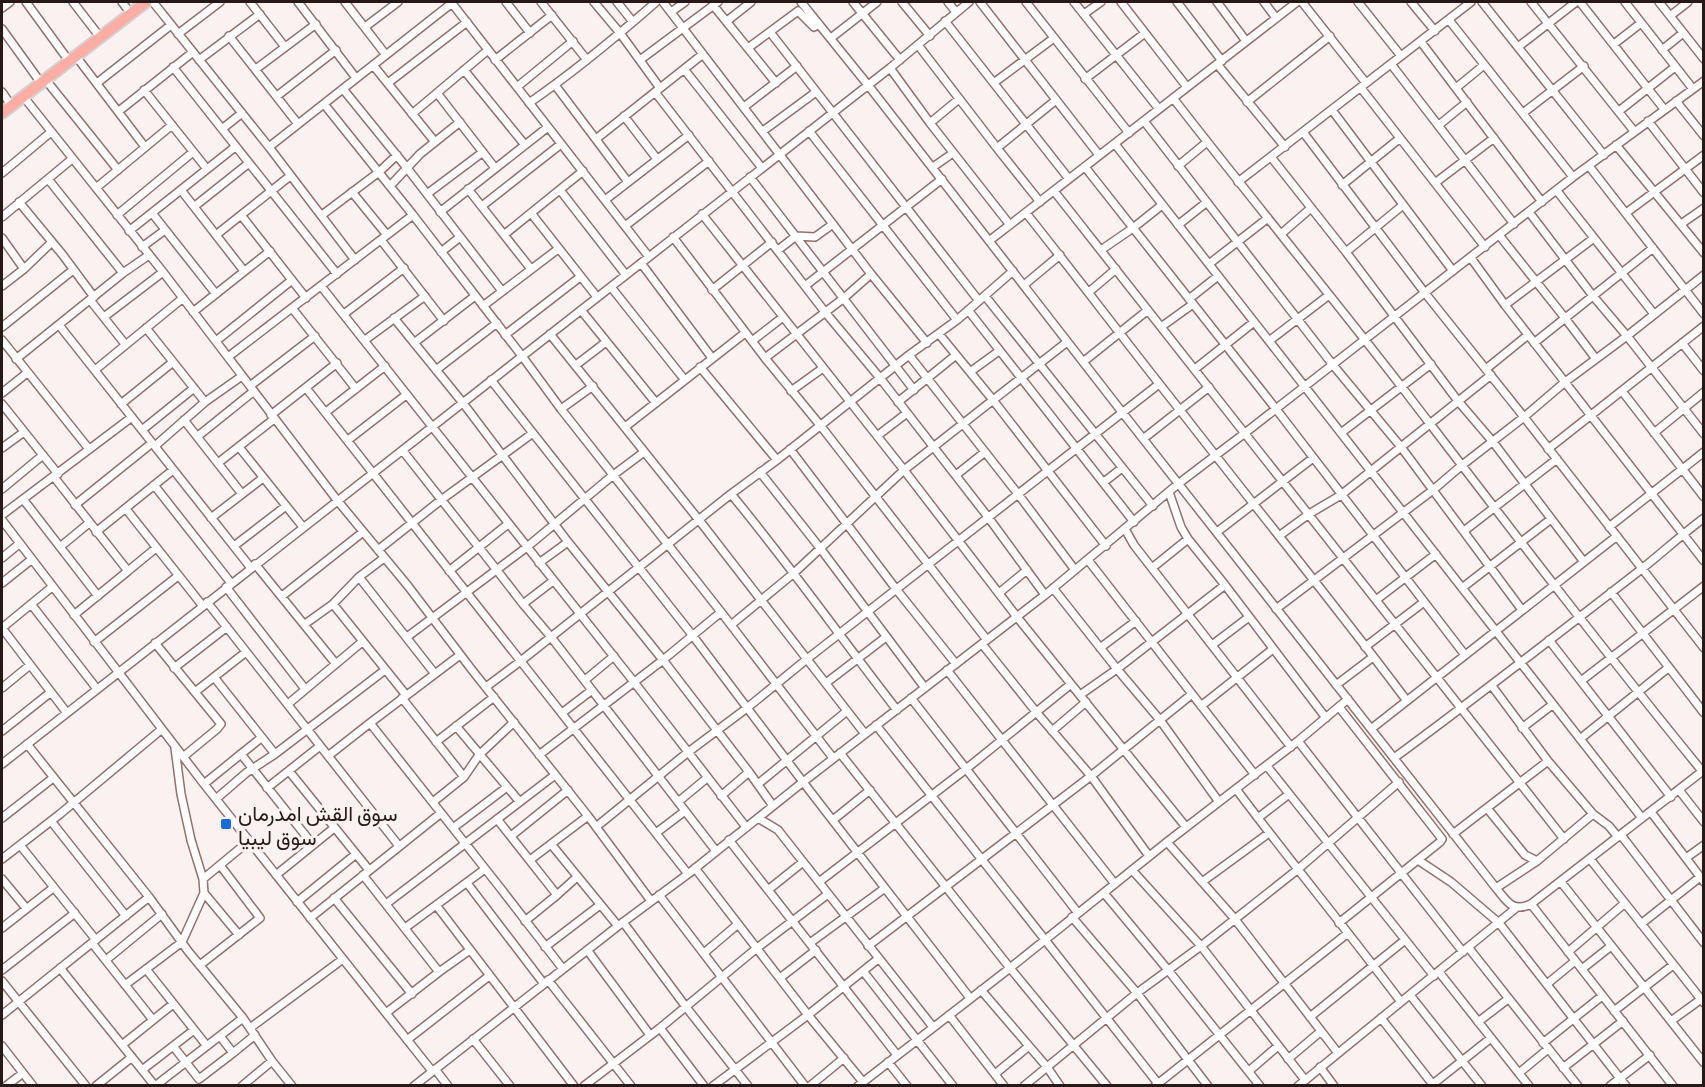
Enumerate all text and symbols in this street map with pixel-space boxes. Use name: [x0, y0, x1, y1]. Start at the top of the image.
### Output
place label: سوق القش امدرمان سوق ليبيا: [238, 800, 398, 851]
marker: سوق القش امدرمان سوق ليبيا: [219, 817, 233, 831]

